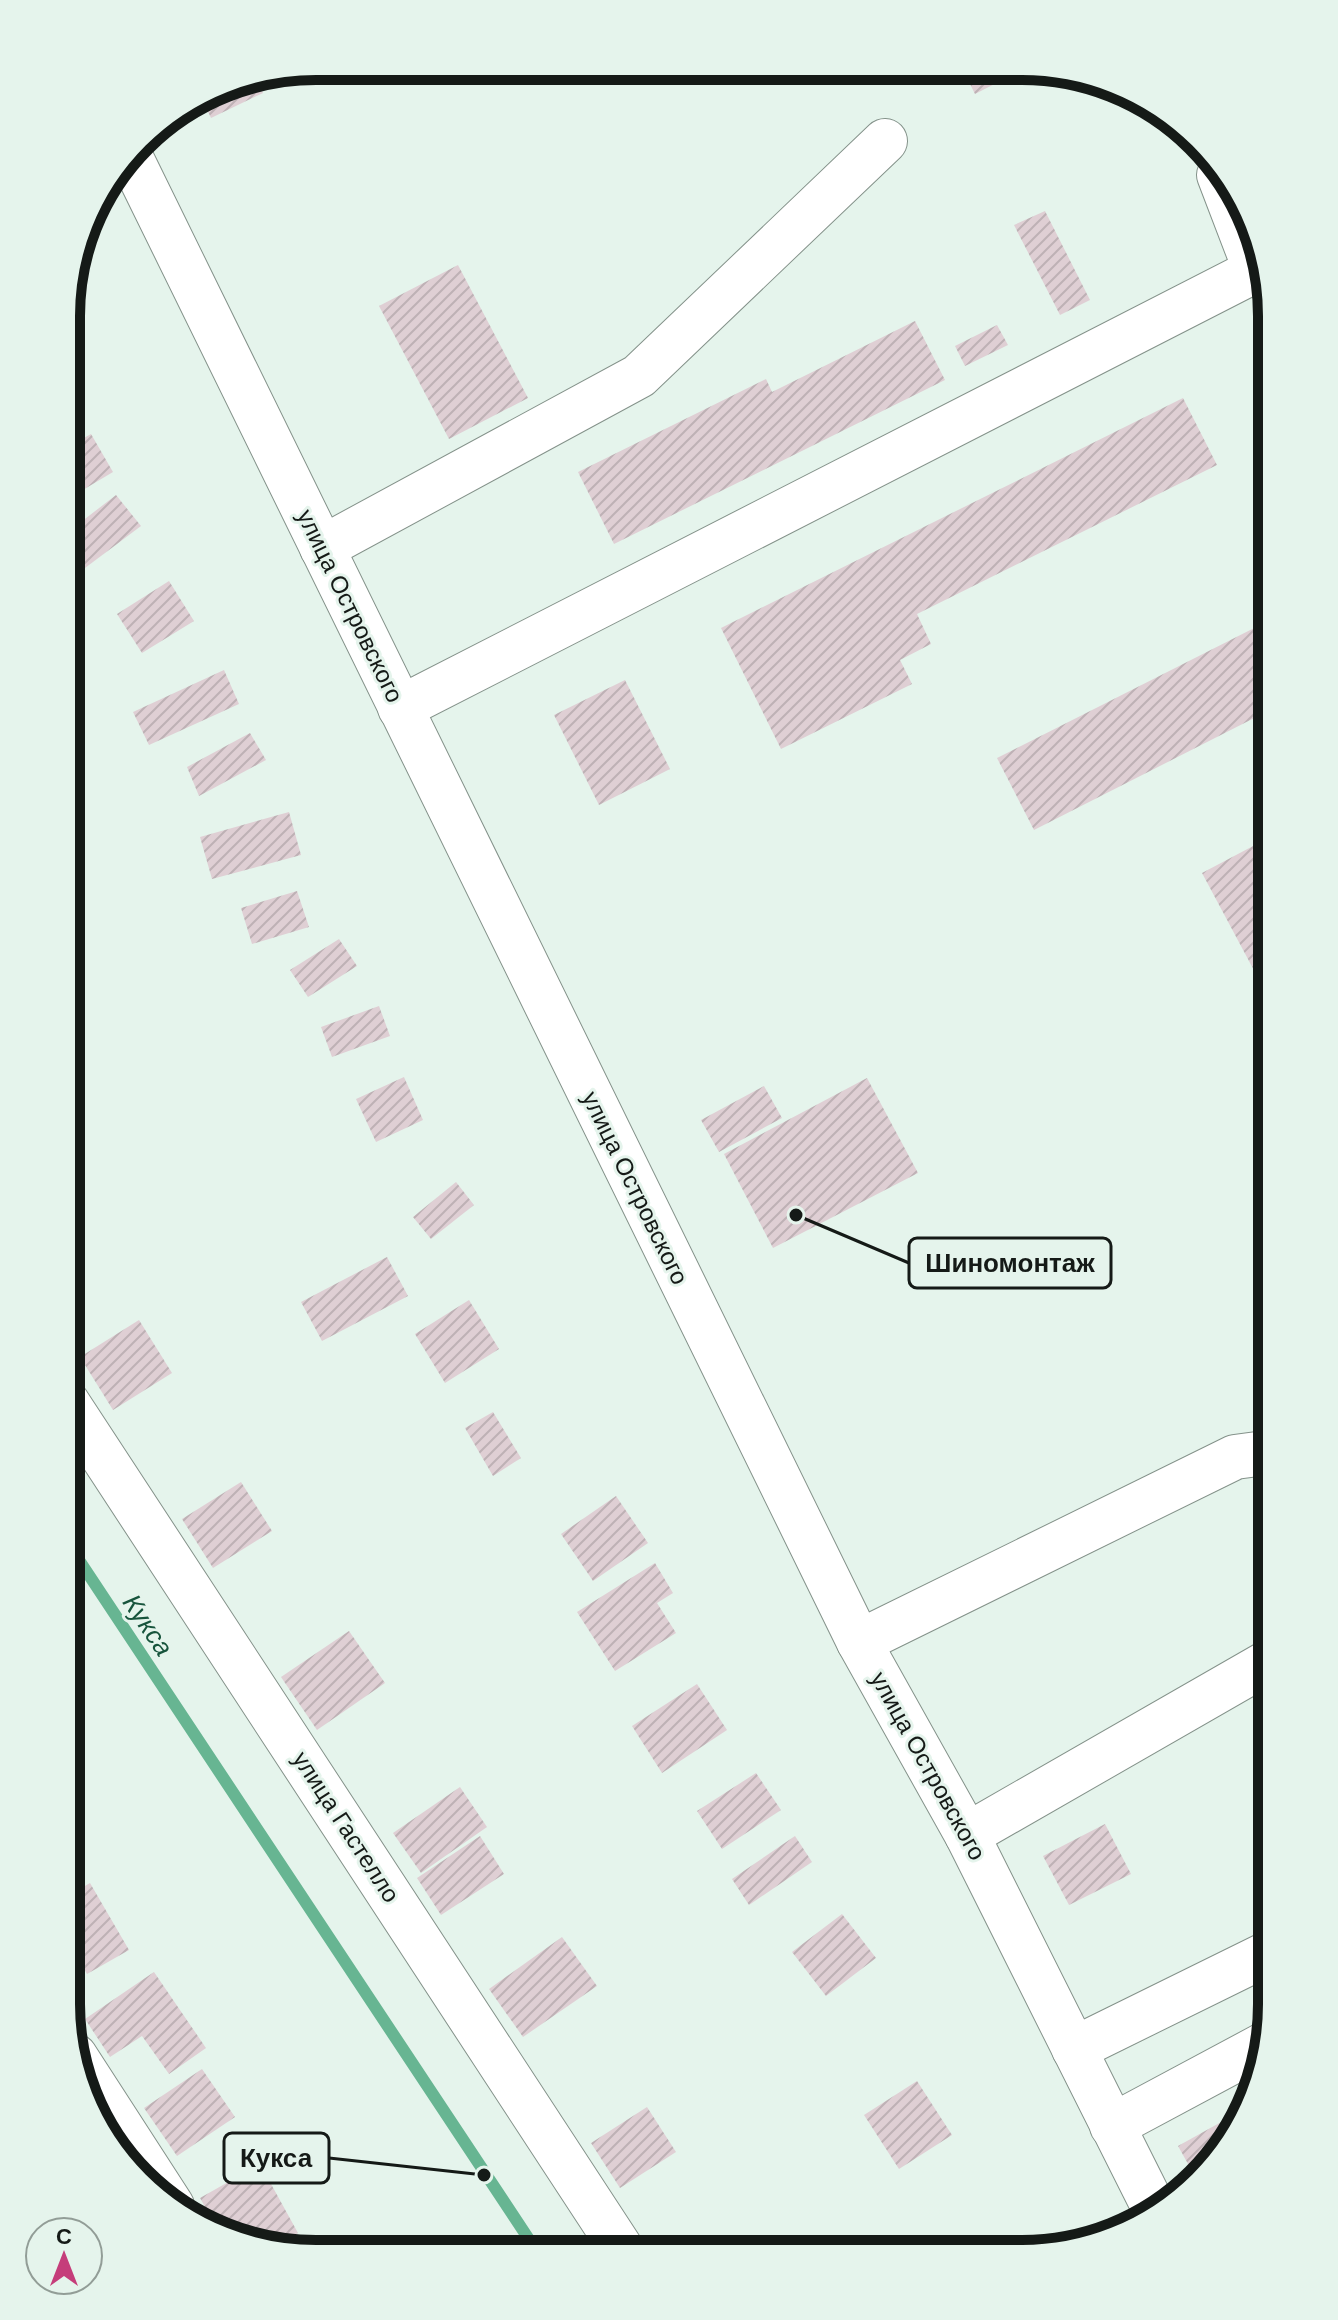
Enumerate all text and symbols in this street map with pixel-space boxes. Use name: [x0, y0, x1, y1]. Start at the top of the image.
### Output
street label: улица Островского: [292, 505, 409, 707]
street label: улица Островского: [577, 1087, 694, 1289]
callout: Шиномонтаж: [909, 1238, 1111, 1288]
text: Шиномонтаж: [925, 1248, 1095, 1278]
water label: Кукса: [117, 1589, 179, 1661]
street label: улица Островского: [865, 1667, 991, 1865]
street label: улица Гастелло: [288, 1746, 405, 1907]
callout: Кукса: [224, 2133, 329, 2183]
text: Кукса: [240, 2143, 313, 2173]
north arrow: [24, 2216, 104, 2296]
text: С: [56, 2224, 72, 2249]

